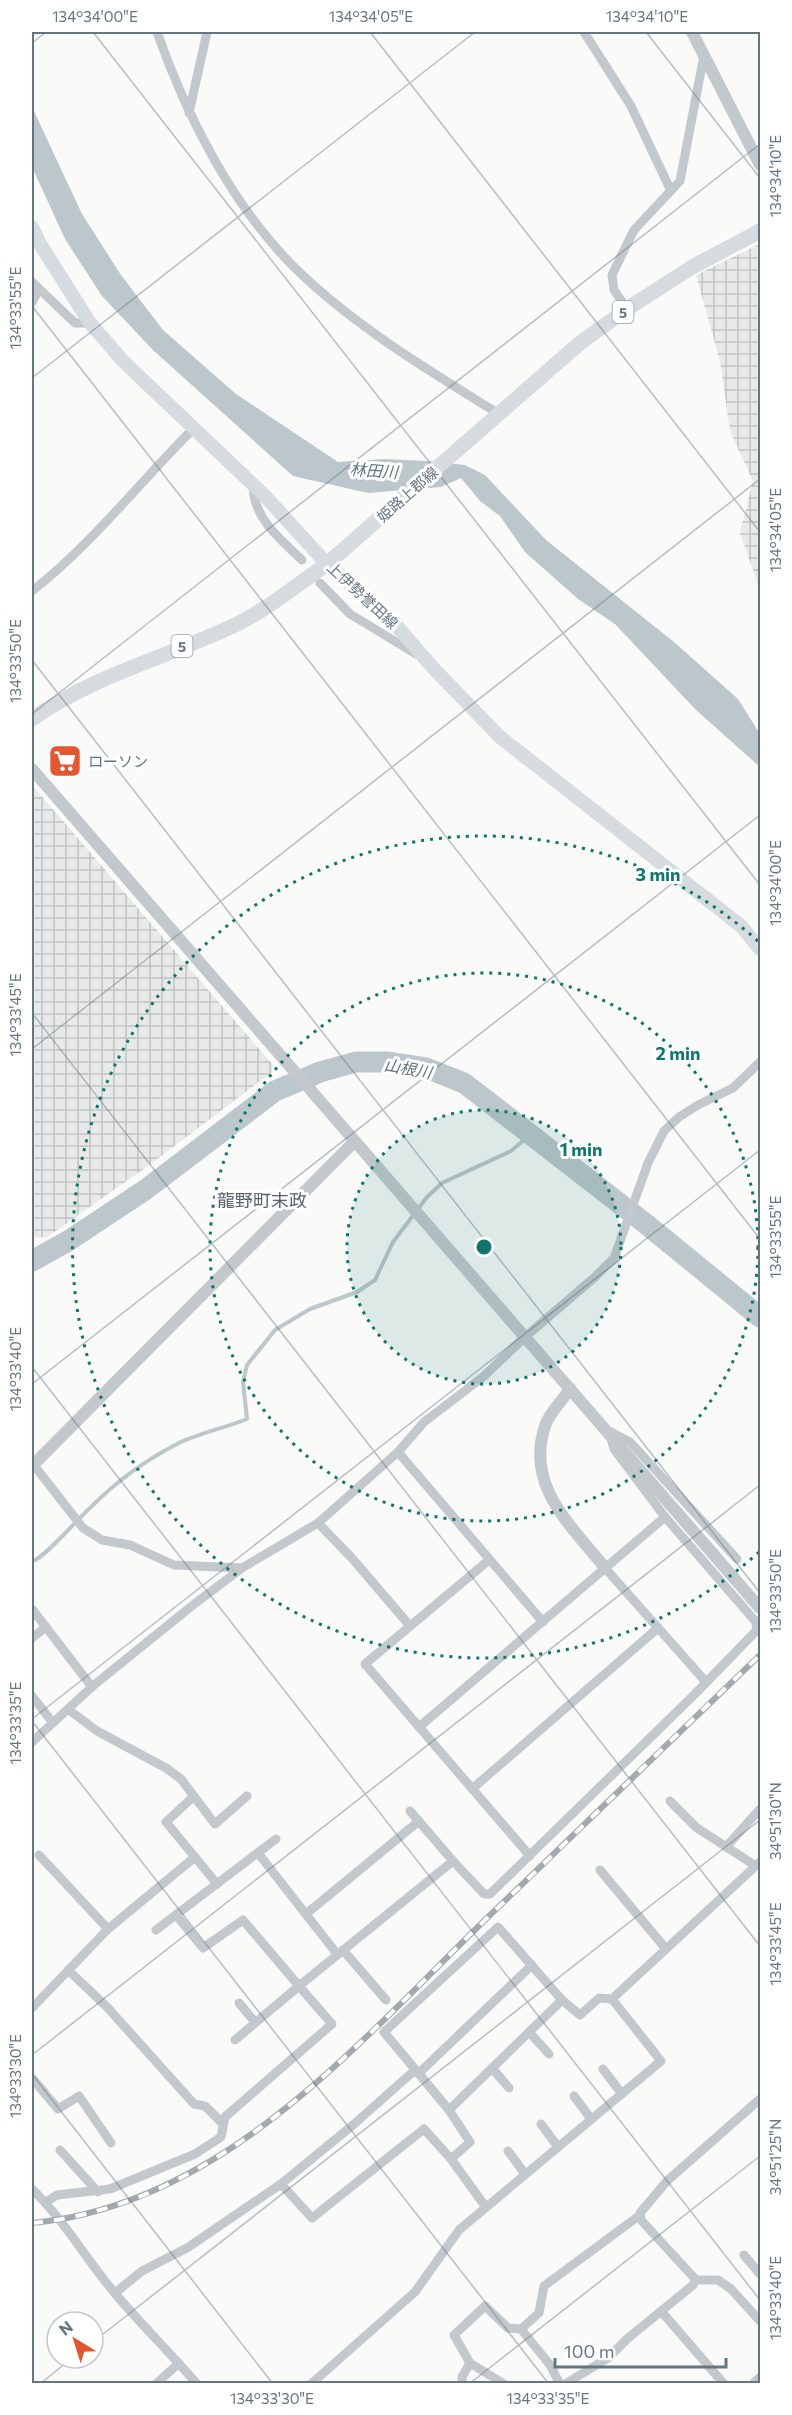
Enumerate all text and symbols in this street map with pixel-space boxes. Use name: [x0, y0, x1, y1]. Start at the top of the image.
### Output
text: 134°34'00"E: [52, 7, 138, 25]
text: 134°34'05"E: [329, 7, 413, 25]
text: 134°34'10"E: [606, 7, 688, 25]
text: 134°34'10"E: [766, 135, 784, 217]
text: 134°33'55"E: [6, 266, 24, 349]
road number: 5: [612, 301, 634, 323]
water label: 林田川: [349, 459, 401, 481]
street label: 姫路上郡線: [373, 463, 441, 525]
text: 134°34'05"E: [766, 488, 784, 572]
street label: 上伊勢誉田線: [324, 558, 402, 632]
text: 134°33'50"E: [6, 619, 24, 703]
road number: 5: [172, 635, 192, 657]
supermarket icon: ローソン: [47, 743, 83, 779]
place label: ローソン: [88, 752, 148, 770]
text: 134°34'00"E: [766, 840, 784, 926]
text: 3 min: [635, 863, 681, 885]
text: 134°33'45"E: [6, 973, 24, 1057]
text: 2 min: [656, 1042, 700, 1064]
water label: 山根川: [383, 1054, 435, 1082]
text: 1 min: [560, 1138, 602, 1160]
district label: 龍野町末政: [217, 1189, 307, 1211]
text: 134°33'55"E: [766, 1195, 784, 1278]
centre of rings: [474, 1237, 494, 1257]
text: 134°33'40"E: [6, 1327, 24, 1411]
text: 134°33'50"E: [766, 1549, 784, 1633]
text: 134°33'35"E: [6, 1682, 24, 1764]
text: 34°51'30"N: [766, 1782, 784, 1860]
text: 134°33'45"E: [766, 1902, 784, 1986]
text: 134°33'30"E: [6, 2034, 24, 2118]
text: 34°51'25"N: [766, 2119, 784, 2195]
text: 134°33'40"E: [766, 2256, 784, 2340]
north arrow: [45, 2310, 105, 2370]
text: N: [55, 2317, 76, 2339]
scale bar: [555, 2331, 726, 2369]
text: 100 m: [564, 2340, 614, 2362]
text: 134°33'30"E: [230, 2389, 314, 2407]
text: 134°33'35"E: [507, 2389, 589, 2407]

